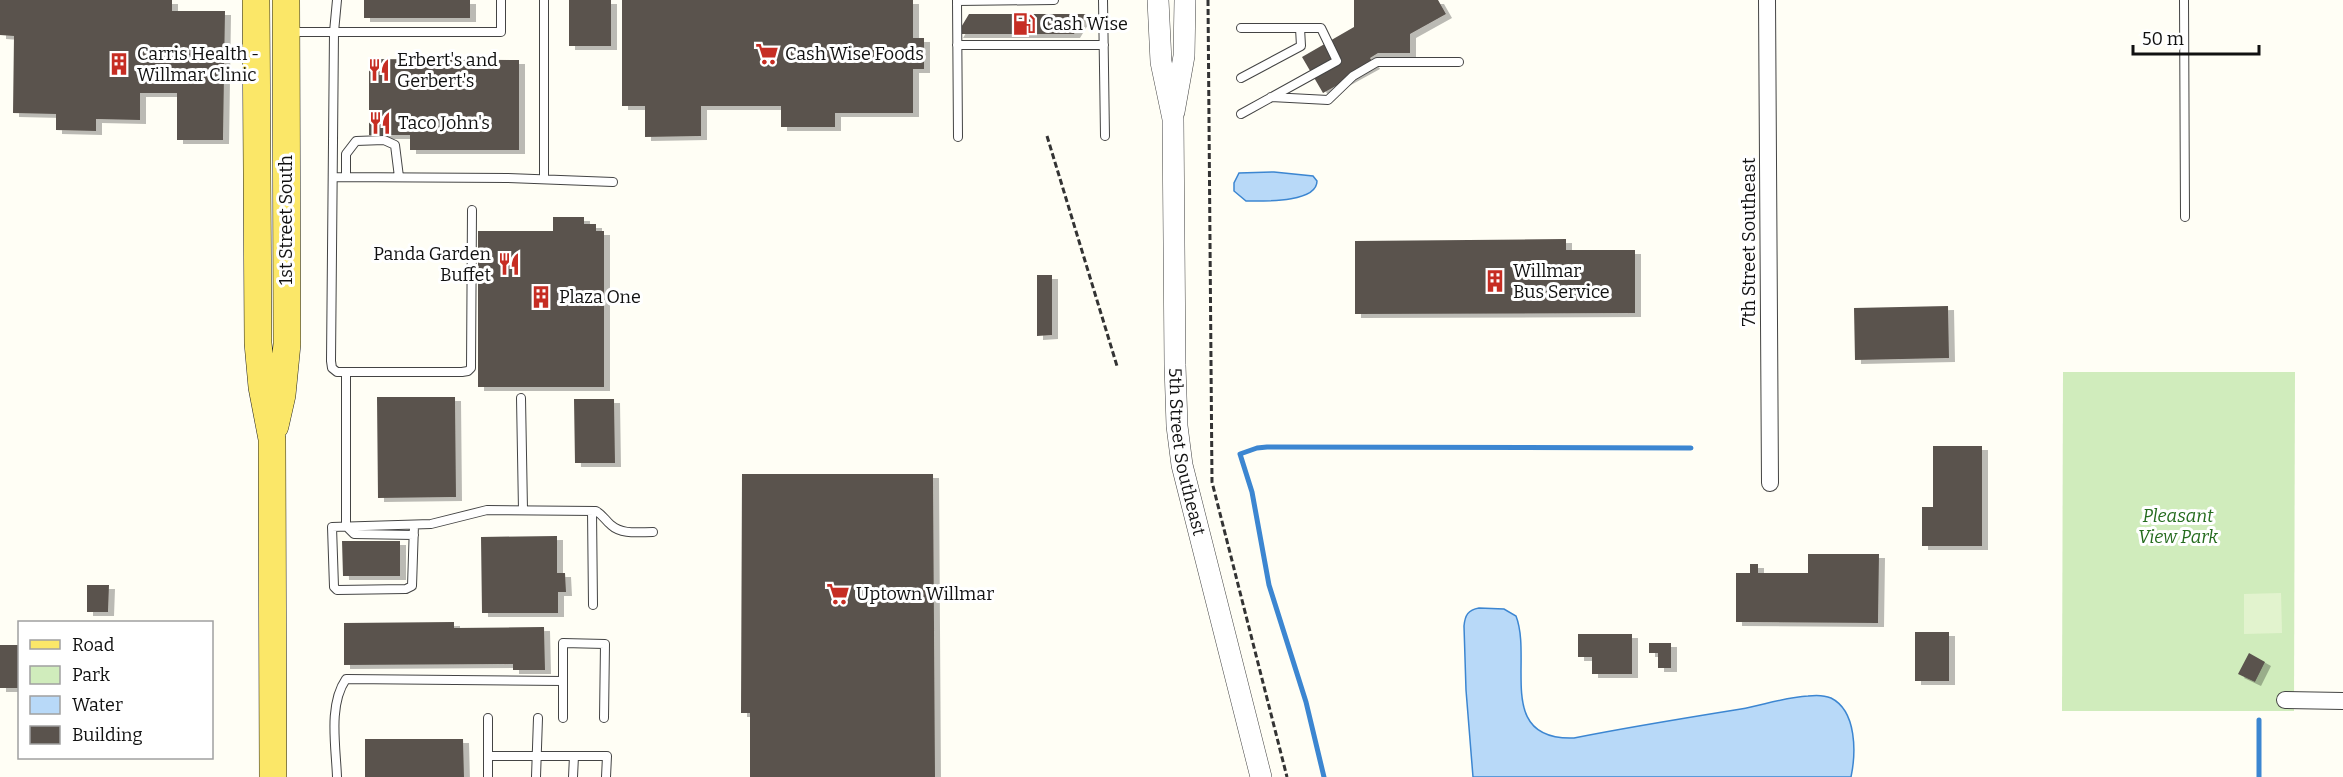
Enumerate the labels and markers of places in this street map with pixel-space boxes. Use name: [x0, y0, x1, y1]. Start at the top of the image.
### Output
fuel station icon: Cash Wise: [1011, 11, 1037, 37]
place label: Cash Wise: [1042, 13, 1128, 35]
supermarket icon: Cash Wise Foods: [754, 41, 780, 67]
place label: Carris Health - Willmar Clinic: [137, 43, 259, 86]
place label: Cash Wise Foods: [785, 43, 924, 65]
place label: Erbert's and Gerbert's: [397, 49, 498, 92]
building icon: Carris Health - Willmar Clinic: [106, 51, 132, 77]
restaurant icon: Erbert's and Gerbert's: [366, 57, 392, 83]
restaurant icon: Taco John's: [367, 110, 393, 136]
place label: Taco John's: [398, 112, 490, 134]
place label: Panda Garden Buffet: [373, 243, 492, 286]
restaurant icon: Panda Garden Buffet: [496, 251, 522, 277]
place label: Willmar Bus Service: [1513, 260, 1610, 303]
building icon: Willmar Bus Service: [1482, 268, 1508, 294]
building icon: Plaza One: [528, 284, 554, 310]
place label: Plaza One: [559, 286, 641, 308]
supermarket icon: Uptown Willmar: [825, 581, 851, 607]
place label: Uptown Willmar: [856, 583, 994, 605]

